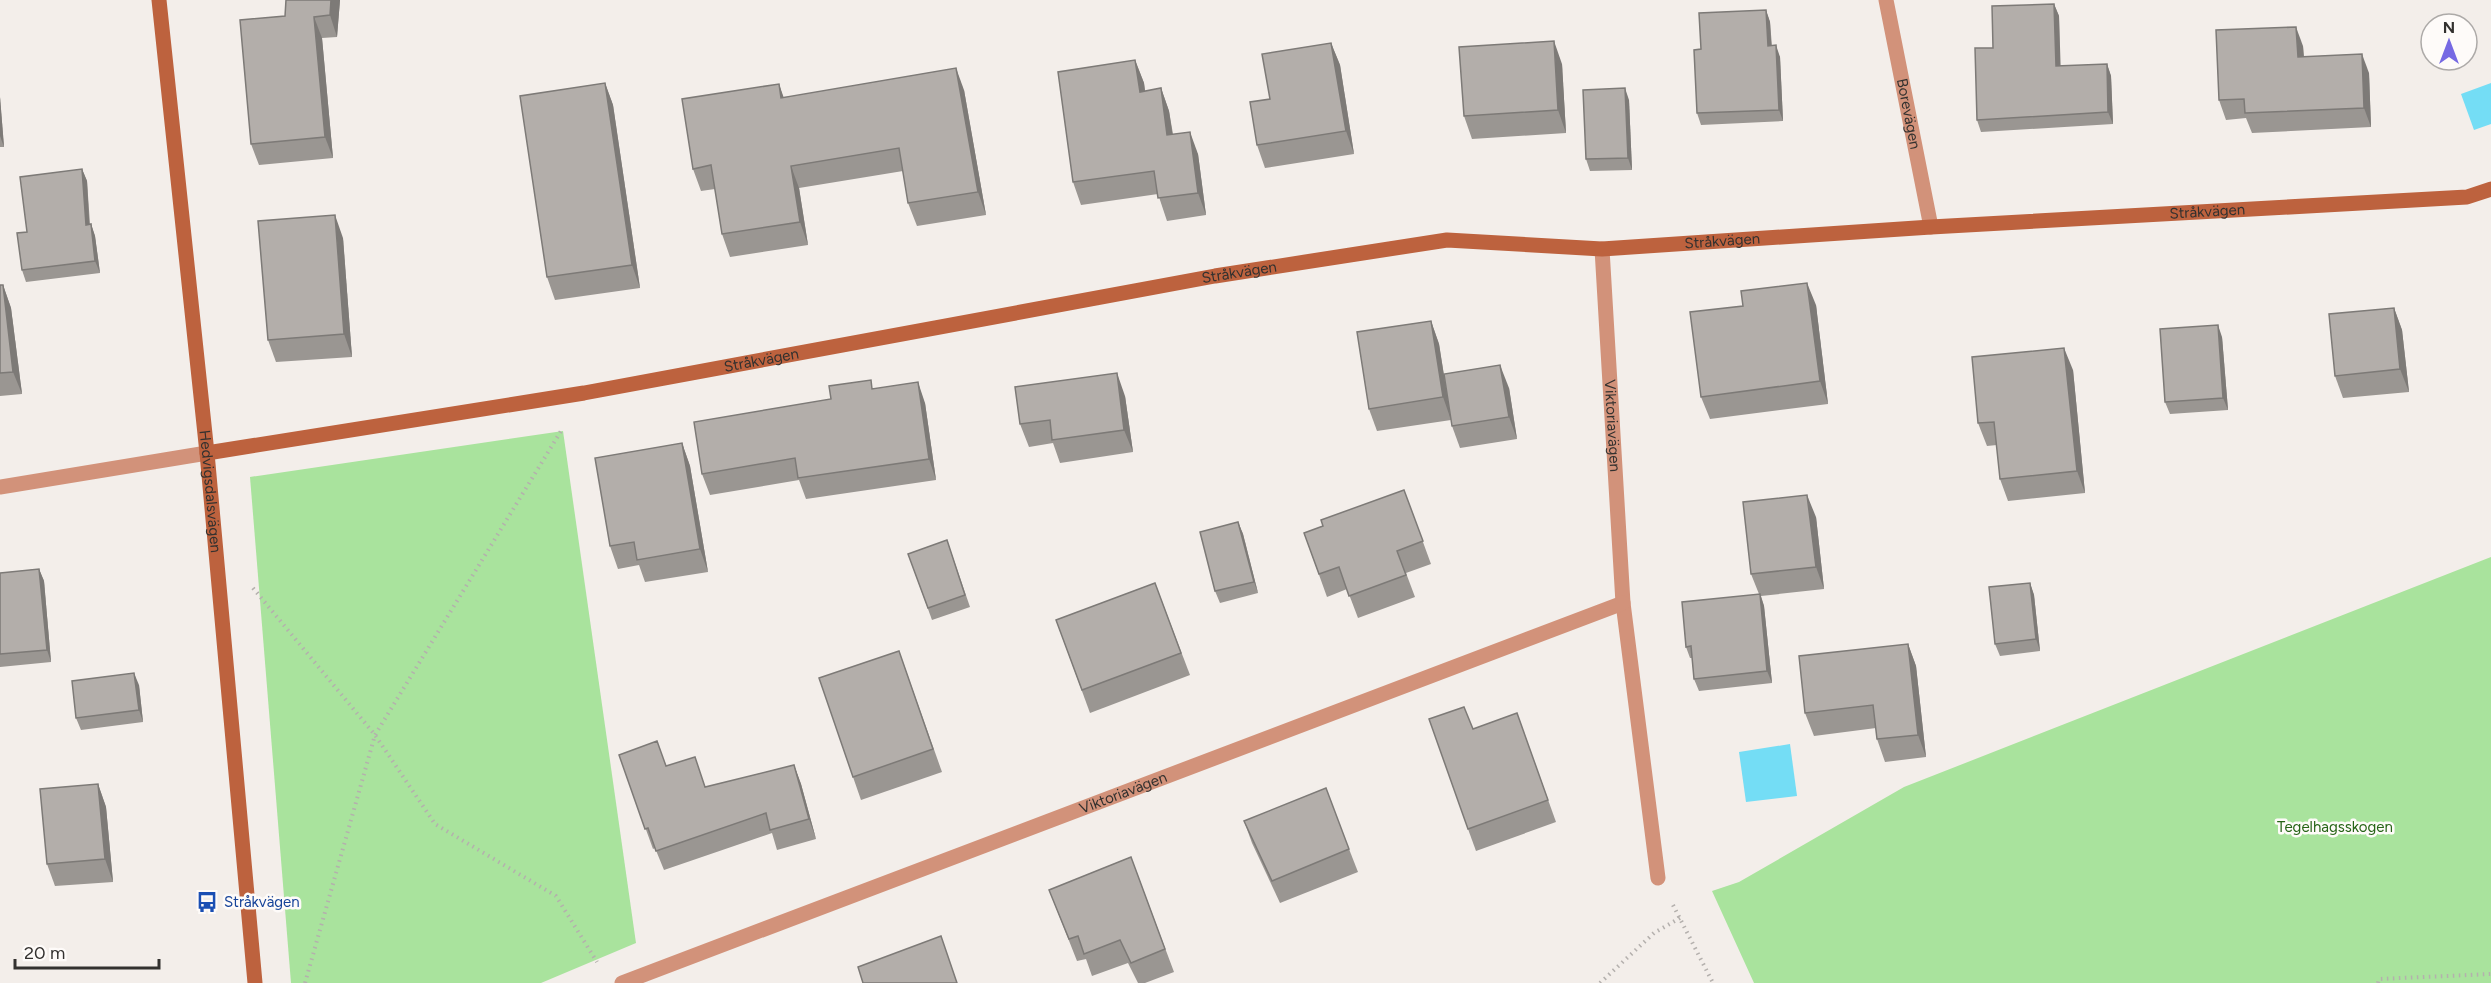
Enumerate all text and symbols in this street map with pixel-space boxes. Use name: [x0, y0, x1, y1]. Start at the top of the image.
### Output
north arrow: [2419, 12, 2479, 72]
text: N: [2443, 18, 2455, 37]
street label: Borevägen: [1893, 77, 1924, 151]
street label: Stråkvägen: [2169, 200, 2246, 223]
street label: Stråkvägen: [1684, 229, 1761, 252]
street label: Stråkvägen: [1200, 258, 1278, 287]
street label: Stråkvägen: [722, 344, 800, 376]
street label: Viktoriavägen: [1601, 379, 1624, 472]
street label: Hedvigsdalsvägen: [196, 429, 225, 553]
street label: Viktoriavägen: [1077, 768, 1170, 818]
park label: Tegelhagsskogen: [2277, 818, 2393, 836]
bus stop icon: Stråkvägen: [195, 890, 219, 914]
place label: Stråkvägen: [224, 893, 300, 911]
scale bar: [15, 932, 159, 970]
text: 20 m: [24, 942, 65, 964]

